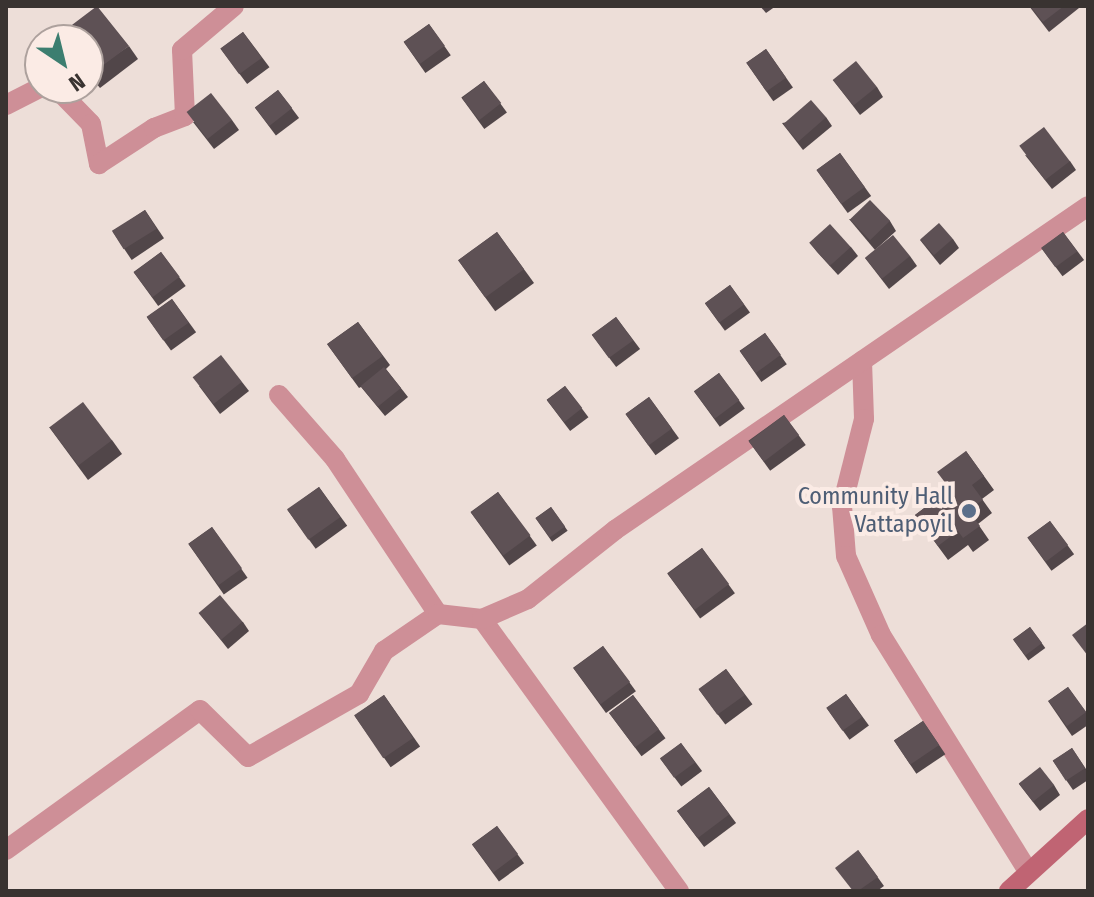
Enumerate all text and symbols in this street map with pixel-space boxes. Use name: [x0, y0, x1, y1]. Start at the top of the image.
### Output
north arrow: [24, 24, 104, 104]
text: N: [64, 68, 90, 97]
place label: Community Hall Vattapoyil: [798, 483, 953, 539]
marker: Community Hall Vattapoyil: [960, 502, 978, 520]

